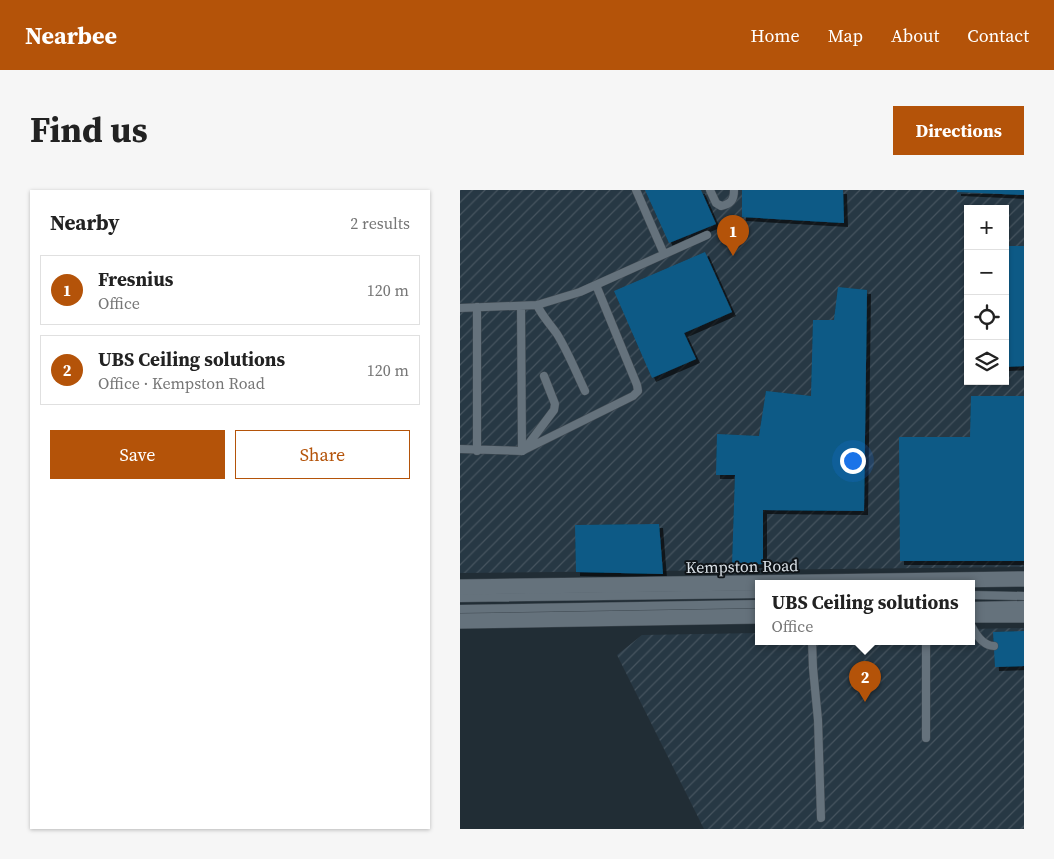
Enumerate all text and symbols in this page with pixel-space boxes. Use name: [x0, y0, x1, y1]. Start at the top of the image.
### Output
text: Nearbee: [25, 19, 117, 52]
text: Home: [751, 23, 800, 48]
text: Map: [828, 23, 863, 48]
text: About: [891, 23, 939, 48]
text: Contact: [967, 23, 1029, 48]
text: Find us: [30, 106, 148, 154]
button: Directions: [893, 106, 1024, 155]
map controls: [964, 205, 1009, 385]
button: +: [964, 205, 1009, 250]
text: Nearby: [50, 208, 120, 237]
text: 2 results: [350, 212, 410, 234]
pin: 1: [717, 215, 749, 256]
button: −: [964, 250, 1009, 295]
text: Fresnius: [98, 266, 173, 292]
text: 1: [63, 279, 71, 301]
text: 120 m: [367, 279, 409, 301]
text: Office: [98, 292, 140, 314]
button: locate: [964, 295, 1009, 340]
button: layers: [964, 340, 1009, 385]
text: UBS Ceiling solutions: [98, 346, 285, 372]
text: 2: [63, 359, 71, 381]
text: 120 m: [367, 359, 409, 381]
text: Office · Kempston Road: [98, 372, 265, 394]
button: Save: [50, 430, 225, 479]
button: Share: [235, 430, 410, 479]
your location: [840, 448, 866, 474]
street label: Kempston Road: [686, 554, 798, 578]
popup: [755, 580, 975, 645]
text: UBS Ceiling solutions: [771, 589, 959, 615]
text: Office: [771, 615, 813, 637]
pin: 2: [849, 661, 881, 702]

